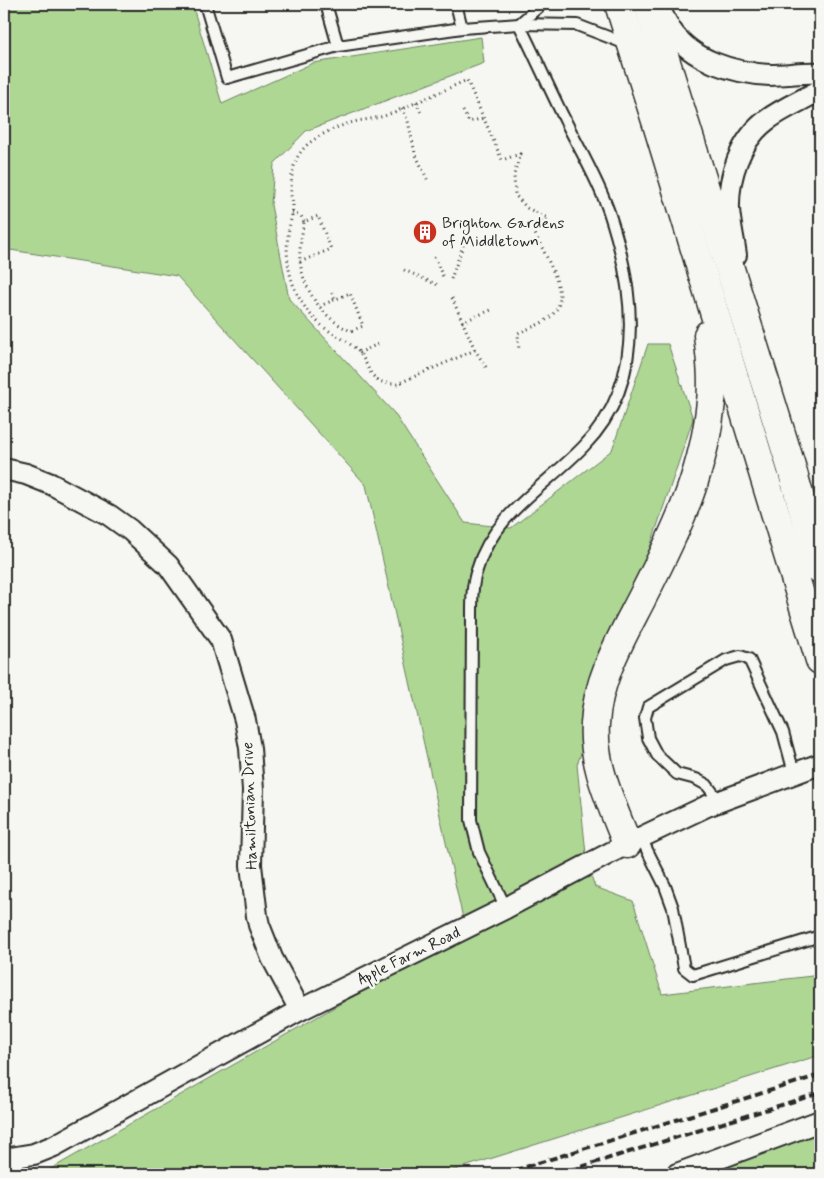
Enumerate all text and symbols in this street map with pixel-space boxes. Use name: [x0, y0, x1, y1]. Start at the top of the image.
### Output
place label: Brighton Gardens of Middletown: [442, 213, 565, 252]
building icon: Brighton Gardens of Middletown: [412, 219, 438, 245]
street label: Hamiltonian Drive: [237, 742, 263, 870]
street label: Apple Farm Road: [354, 922, 464, 991]

